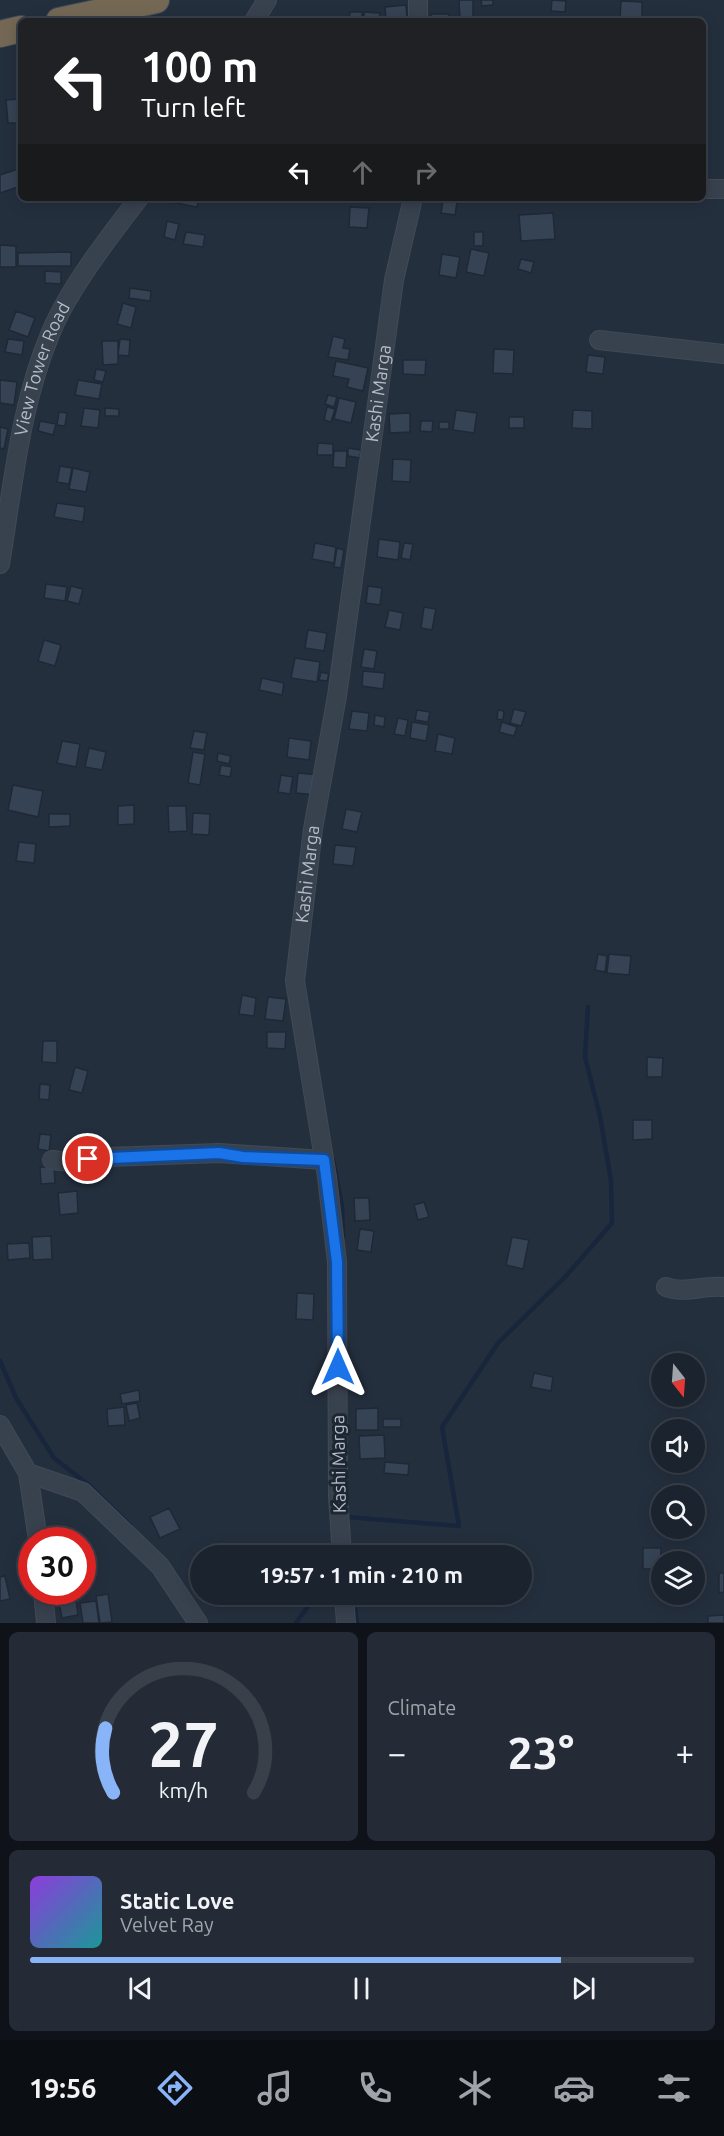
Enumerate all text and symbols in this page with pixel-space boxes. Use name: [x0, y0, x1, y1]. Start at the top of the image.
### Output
icon: left: [42, 42, 120, 120]
text: 100 m: [141, 43, 258, 90]
text: Turn left: [141, 92, 245, 122]
icon: left: [283, 156, 316, 189]
icon: ahead: [346, 156, 379, 189]
icon: right: [409, 156, 442, 189]
street label: View Tower Road: [10, 298, 73, 438]
street label: Kashi Marga: [361, 343, 394, 443]
street label: Kashi Marga: [291, 824, 322, 924]
pin: [62, 1133, 113, 1184]
icon: arrive: [71, 1142, 104, 1175]
position arrow: [306, 1335, 370, 1399]
north arrow: [651, 1353, 705, 1407]
map controls: [651, 1353, 705, 1605]
street label: Kashi Marga: [327, 1415, 349, 1513]
button: sound: [651, 1419, 705, 1473]
button: search: [651, 1485, 705, 1539]
speed limit sign: 30: [18, 1527, 96, 1605]
button: layers: [651, 1551, 705, 1605]
text: 19:57 · 1 min · 210 m: [259, 1562, 463, 1587]
text: Climate: [388, 1696, 456, 1719]
text: 27: [148, 1709, 218, 1779]
text: 23°: [507, 1727, 574, 1778]
text: −: [388, 1734, 406, 1771]
text: +: [675, 1734, 694, 1771]
text: km/h: [158, 1779, 208, 1803]
text: Static Love: [120, 1888, 235, 1913]
text: Velvet Ray: [120, 1913, 214, 1936]
icon: previous: [124, 1972, 157, 2005]
icon: pause: [345, 1972, 378, 2005]
icon: next: [567, 1972, 600, 2005]
icon: directions: [154, 2067, 196, 2109]
icon: music: [254, 2067, 296, 2109]
icon: phone: [354, 2067, 396, 2109]
icon: climate: [454, 2067, 496, 2109]
icon: car: [553, 2067, 595, 2109]
icon: filters: [653, 2067, 695, 2109]
text: 19:56: [29, 2073, 96, 2103]

